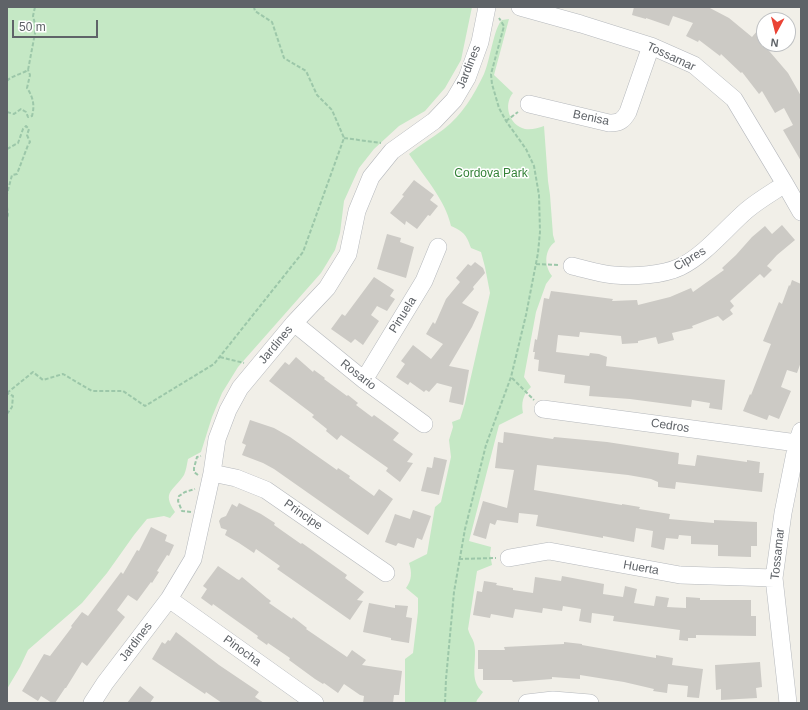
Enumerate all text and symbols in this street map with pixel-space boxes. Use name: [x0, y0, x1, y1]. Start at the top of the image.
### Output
scale bar: [14, 12, 100, 38]
north arrow: [756, 12, 796, 52]
text: 50 m: [19, 20, 46, 34]
text: N: [770, 36, 779, 49]
street label: Tossamar: [644, 39, 698, 75]
street label: Jardines: [454, 43, 484, 91]
street label: Benisa: [572, 107, 610, 129]
park label: Cordova Park: [454, 167, 528, 181]
street label: Cipres: [671, 244, 709, 274]
street label: Pinuela: [386, 294, 420, 336]
street label: Jardines: [256, 323, 296, 367]
street label: Rosario: [337, 357, 379, 393]
street label: Cedros: [650, 416, 690, 436]
street label: Principe: [281, 497, 325, 533]
street label: Tossamar: [768, 527, 788, 581]
street label: Huerta: [622, 558, 660, 578]
street label: Jardines: [117, 620, 155, 664]
street label: Pinocha: [220, 632, 264, 670]

